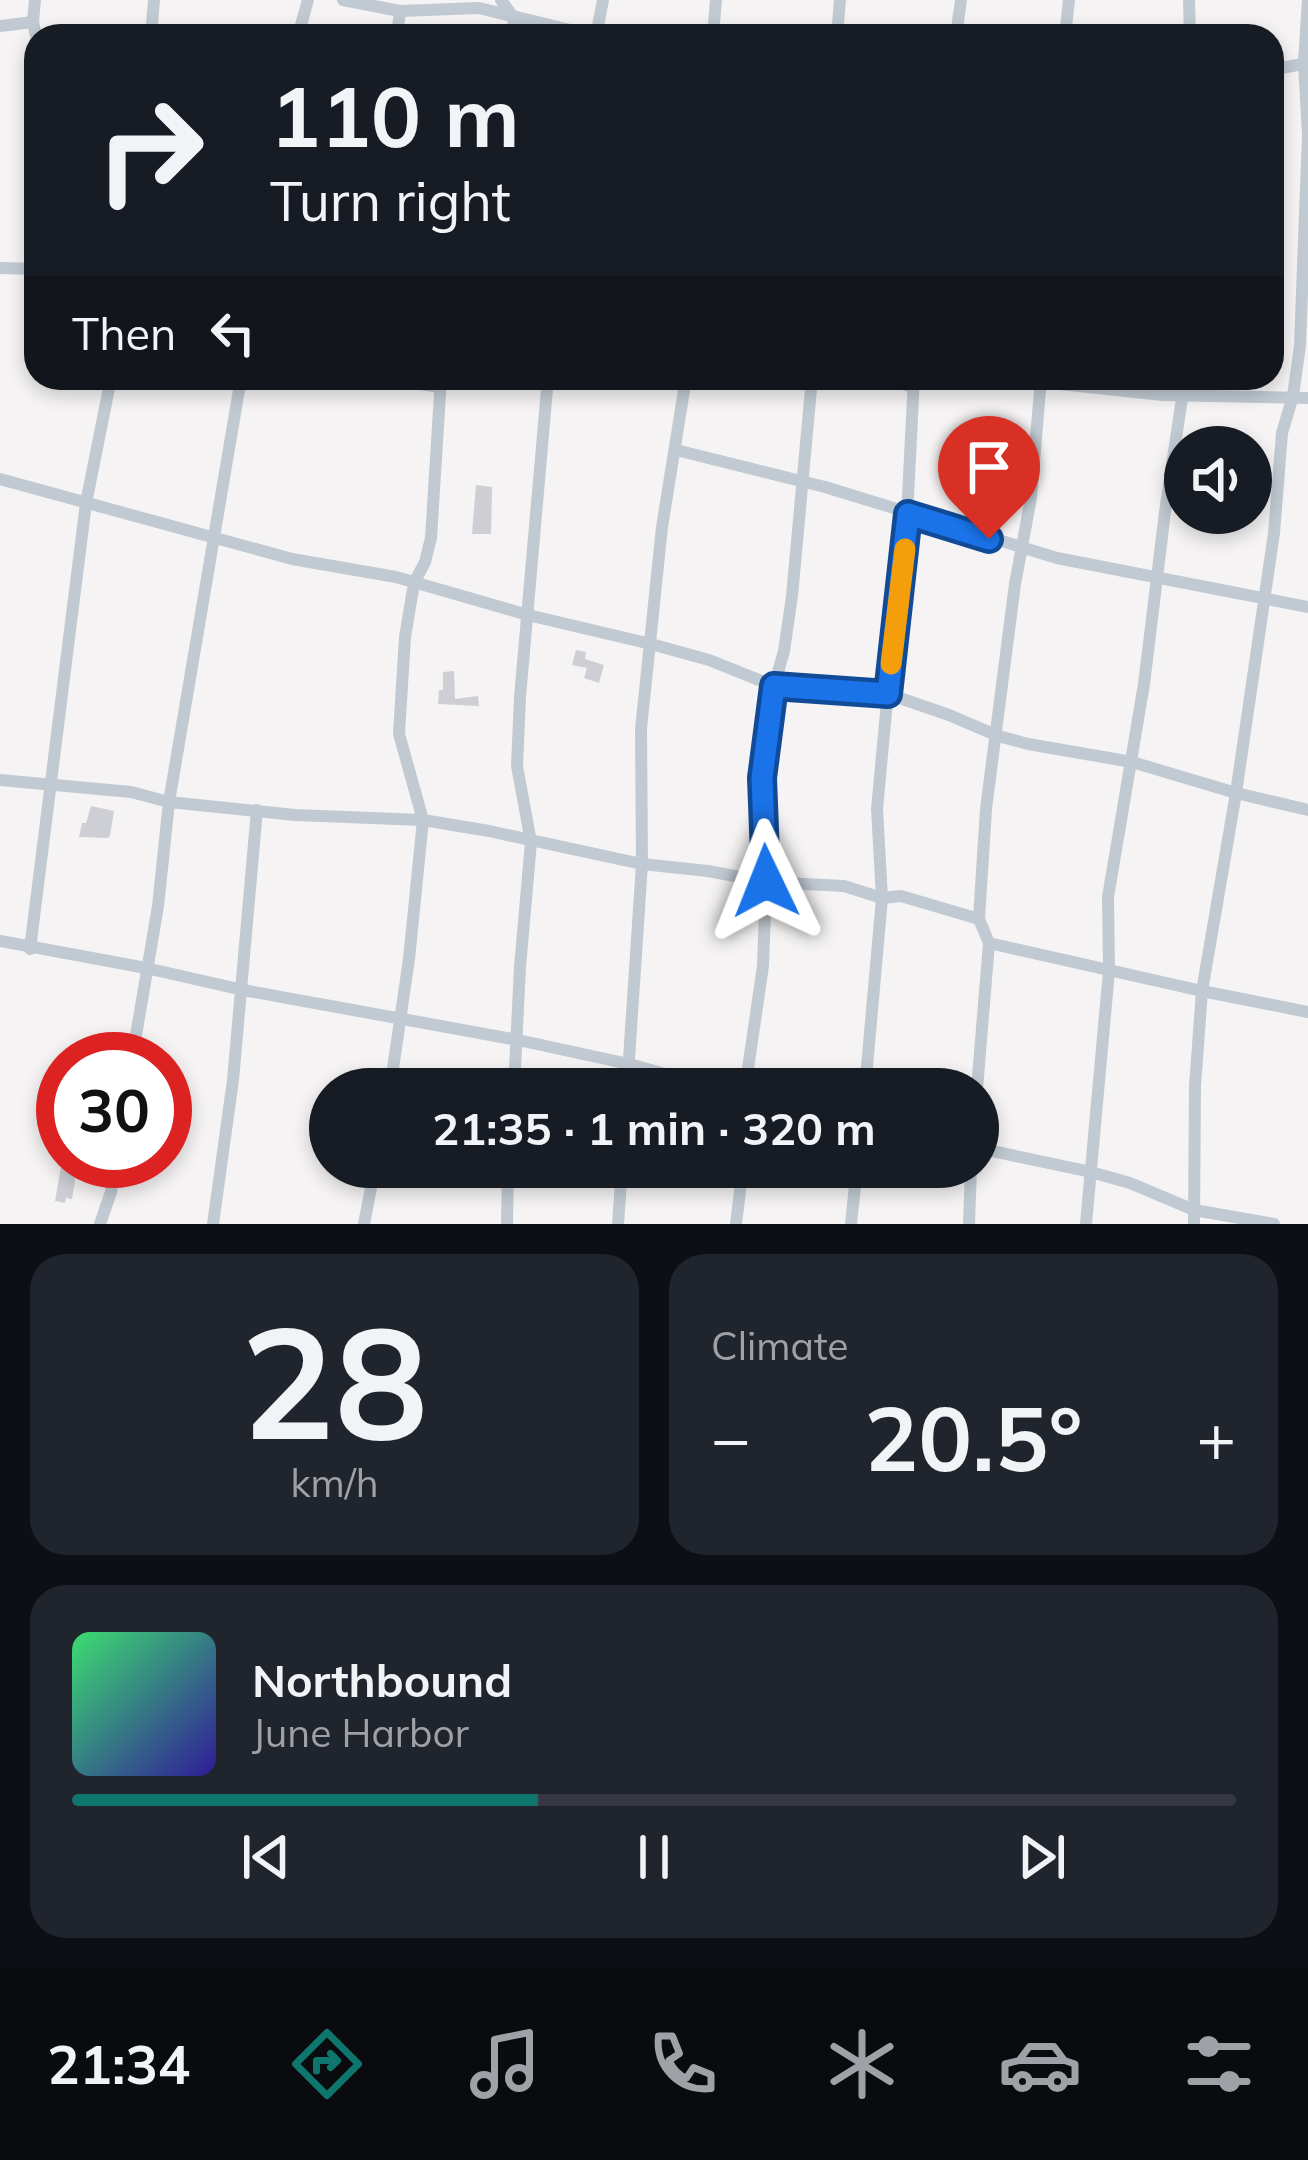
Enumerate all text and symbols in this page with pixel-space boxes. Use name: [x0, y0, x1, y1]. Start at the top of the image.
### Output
text: 110 m: [270, 63, 520, 168]
icon: right: [72, 72, 228, 228]
text: Turn right: [270, 167, 511, 235]
icon: left: [200, 300, 266, 366]
text: Then: [72, 305, 176, 361]
pin: [938, 416, 1040, 539]
map controls: [1164, 426, 1272, 534]
button: sound: [1164, 426, 1272, 534]
icon: arrive: [956, 434, 1022, 500]
position arrow: [703, 818, 829, 944]
speed limit sign: 30: [36, 1032, 192, 1188]
text: 21:35 · 1 min · 320 m: [432, 1100, 876, 1156]
text: 28: [241, 1282, 428, 1478]
text: Climate: [711, 1321, 849, 1370]
text: 20.5°: [864, 1381, 1083, 1494]
text: −: [711, 1396, 751, 1479]
text: +: [1196, 1396, 1236, 1479]
text: km/h: [290, 1458, 379, 1507]
text: Northbound: [252, 1652, 512, 1708]
text: June Harbor: [252, 1708, 469, 1757]
icon: previous: [233, 1824, 299, 1890]
icon: pause: [621, 1824, 687, 1890]
icon: next: [1009, 1824, 1075, 1890]
icon: directions: [285, 2022, 369, 2106]
icon: music: [463, 2022, 547, 2106]
icon: phone: [641, 2022, 725, 2106]
icon: climate: [820, 2022, 904, 2106]
icon: car: [998, 2022, 1082, 2106]
icon: filters: [1177, 2022, 1261, 2106]
text: 21:34: [47, 2030, 190, 2098]

